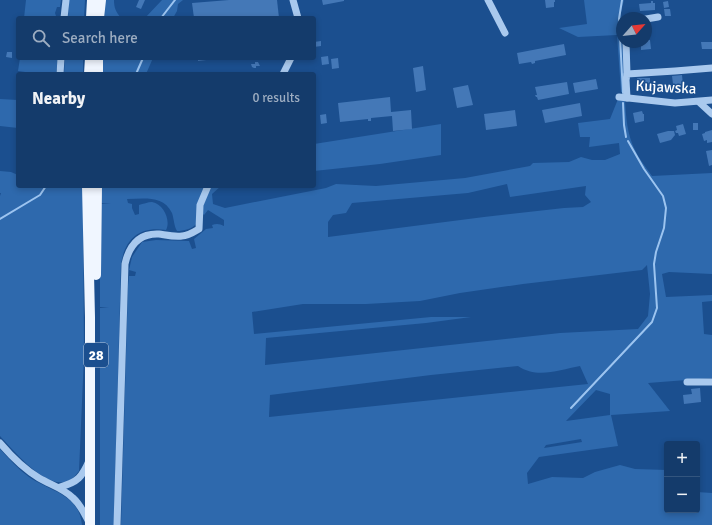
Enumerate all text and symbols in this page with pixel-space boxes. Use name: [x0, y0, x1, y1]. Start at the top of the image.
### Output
north arrow: [616, 12, 652, 48]
search box: [16, 16, 316, 60]
icon: search: [30, 27, 52, 49]
text: Search here: [62, 29, 138, 47]
street label: Kujawska: [635, 76, 697, 98]
text: Nearby: [32, 88, 85, 109]
text: 0 results: [252, 90, 300, 106]
road number: 28: [84, 343, 108, 367]
map controls: [664, 441, 700, 513]
button: +: [664, 441, 700, 477]
button: −: [664, 477, 700, 513]

